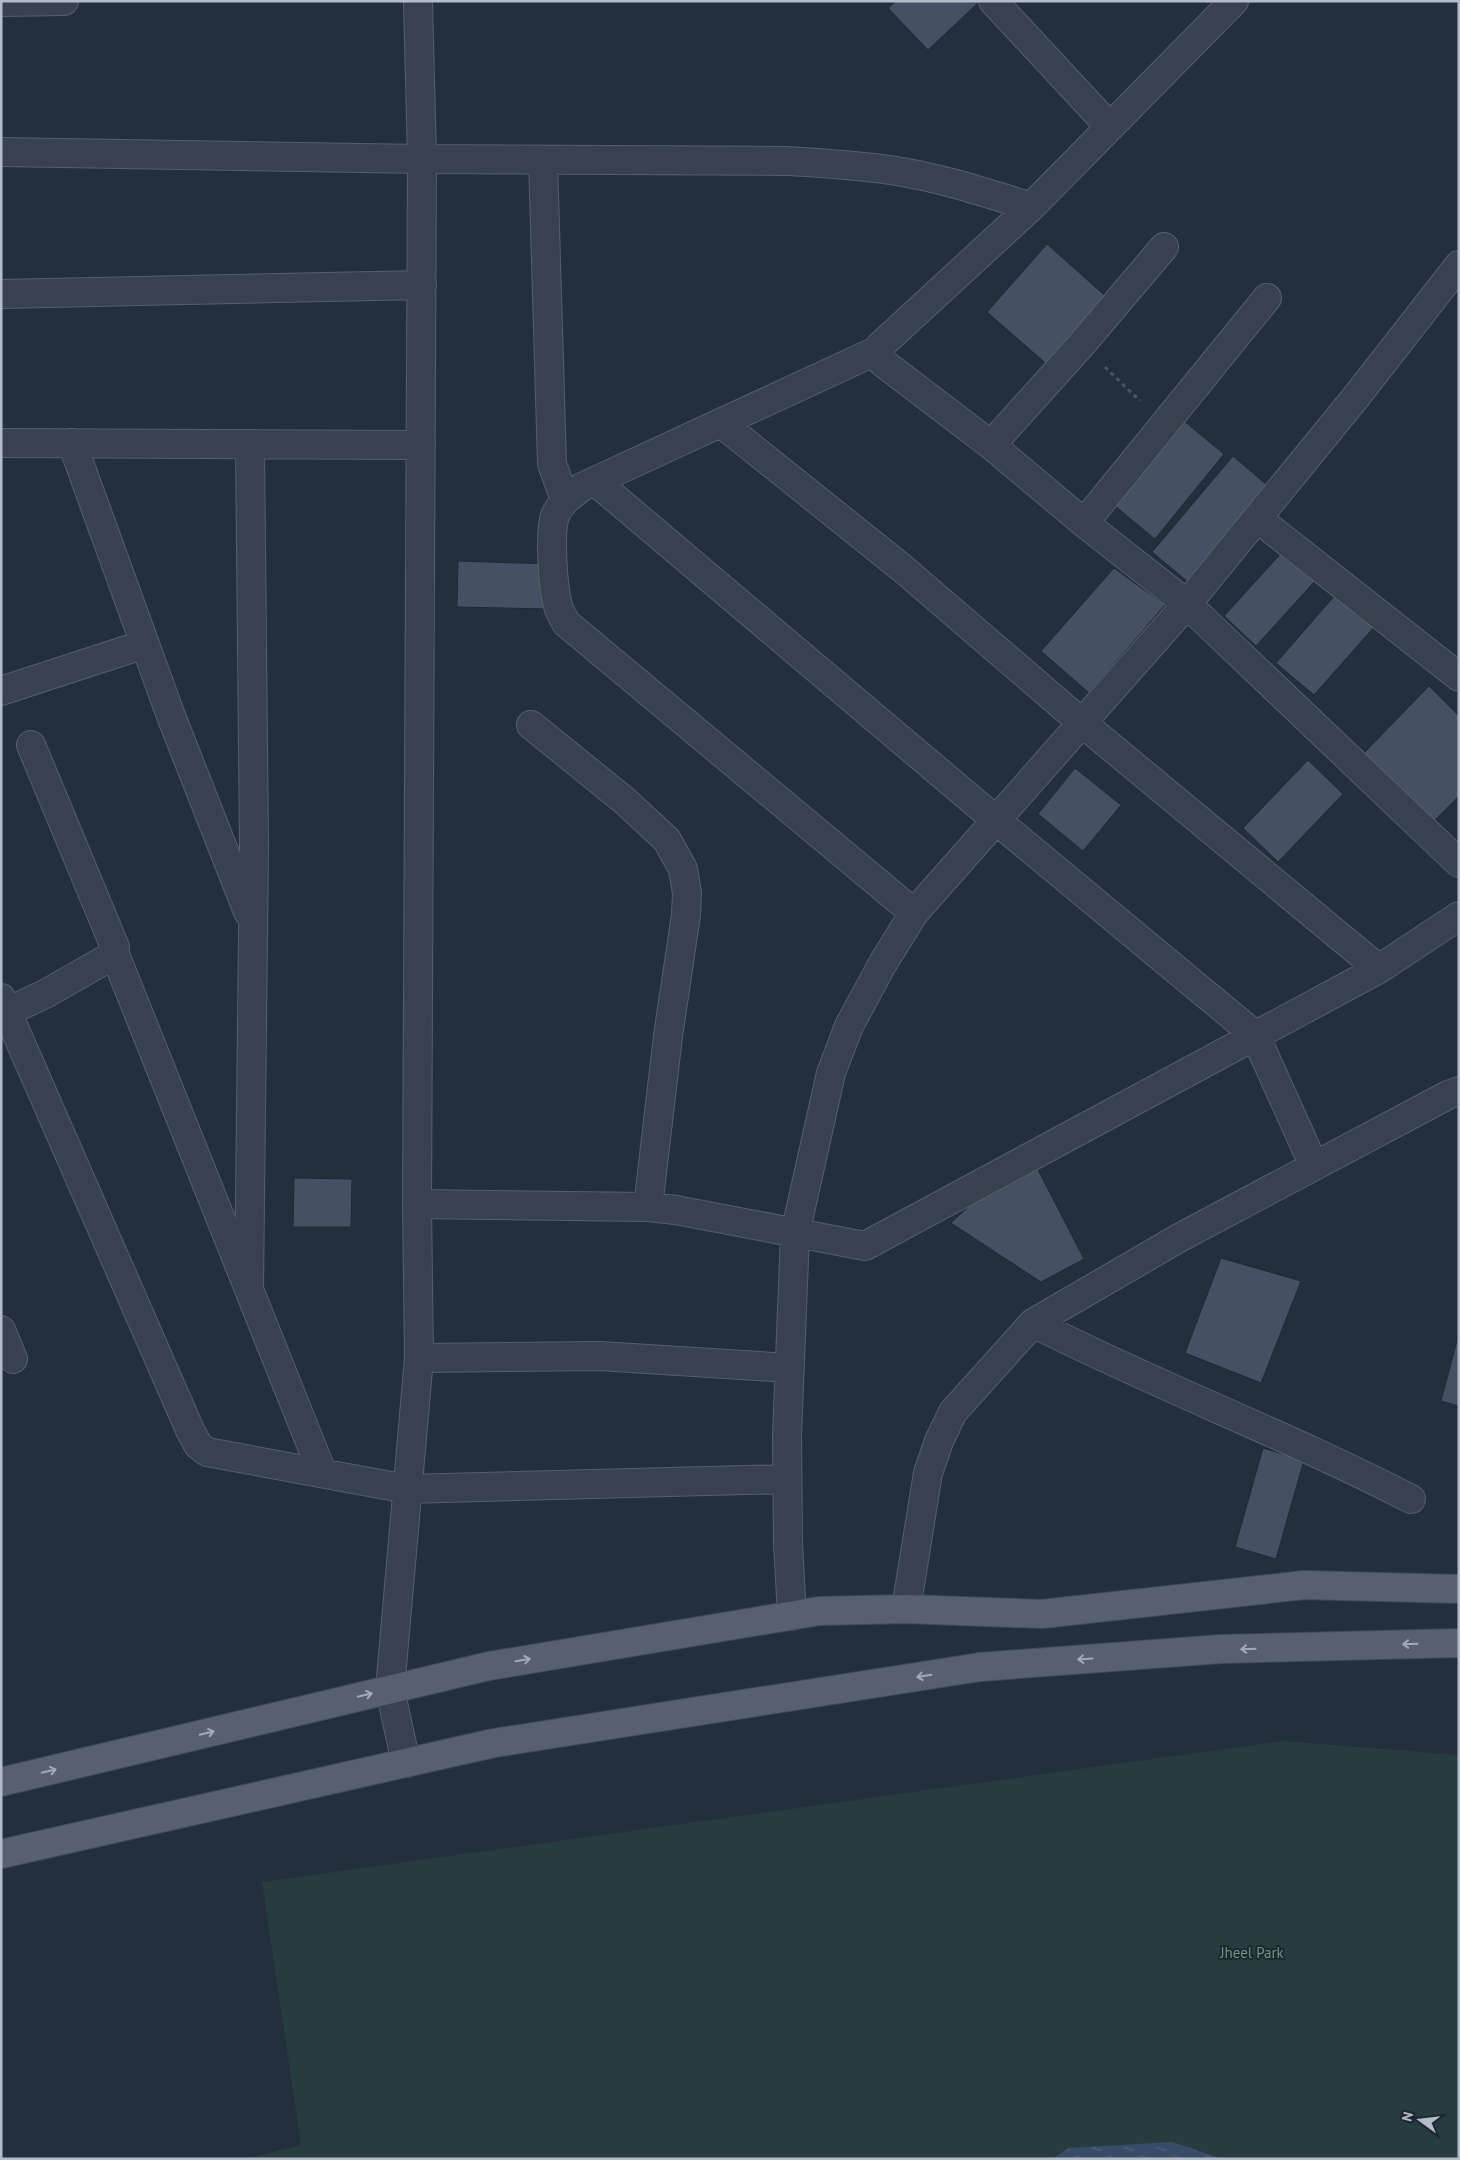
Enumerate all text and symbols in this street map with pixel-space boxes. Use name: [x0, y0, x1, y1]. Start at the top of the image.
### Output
one-way arrow: [1402, 1639, 1418, 1649]
one-way arrow: [1240, 1644, 1256, 1653]
one-way arrow: [515, 1655, 531, 1665]
one-way arrow: [1078, 1655, 1094, 1664]
one-way arrow: [916, 1671, 932, 1681]
one-way arrow: [356, 1690, 372, 1700]
one-way arrow: [198, 1728, 214, 1737]
one-way arrow: [40, 1766, 56, 1775]
park label: Jheel Park: [1219, 1943, 1285, 1962]
north arrow: [1395, 2095, 1445, 2145]
text: N: [1398, 2110, 1417, 2123]

